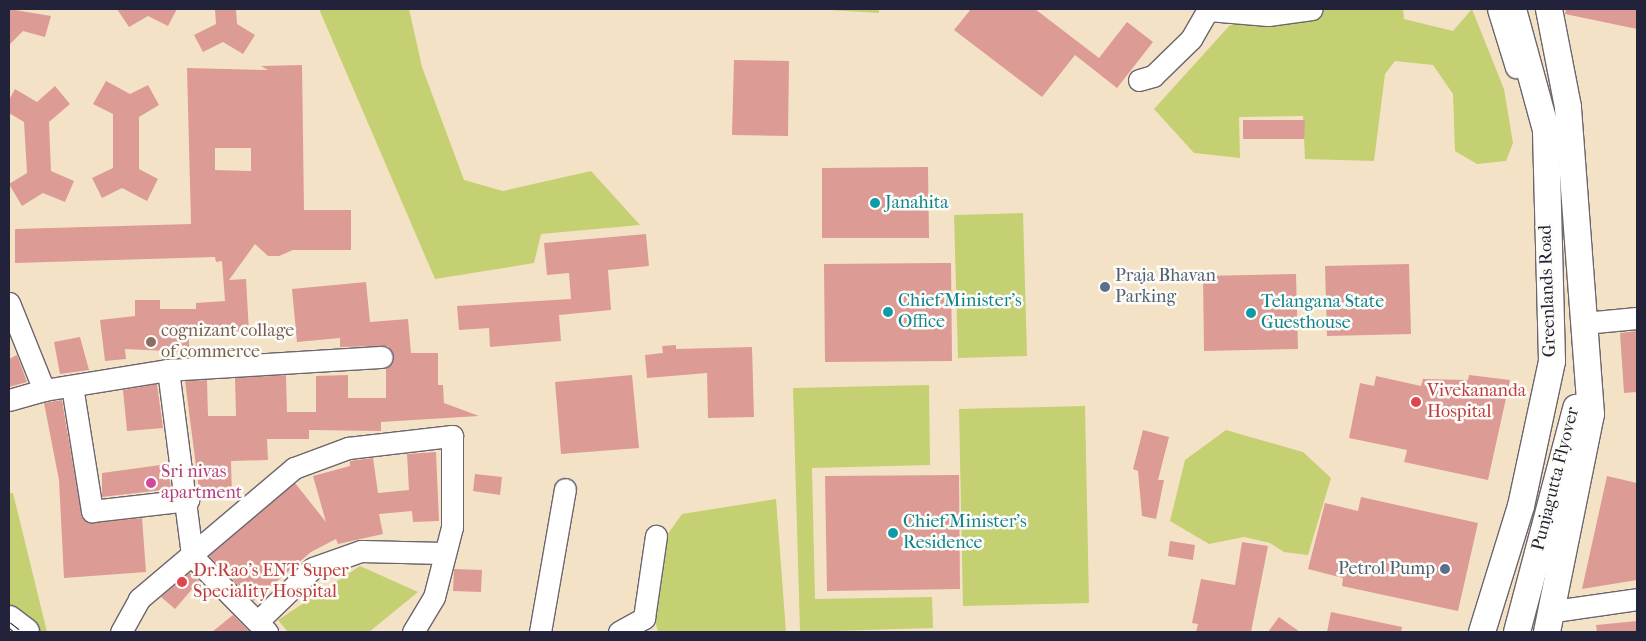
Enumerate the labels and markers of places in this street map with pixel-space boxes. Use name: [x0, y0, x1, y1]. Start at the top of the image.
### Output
place label: Janahita: [885, 192, 949, 214]
marker: Janahita: [869, 197, 881, 209]
place label: Praja Bhavan Parking: [1115, 266, 1216, 308]
marker: Praja Bhavan Parking: [1099, 281, 1111, 293]
place label: Chief Minister's Office: [898, 291, 1022, 334]
place label: Telangana State Guesthouse: [1261, 292, 1384, 334]
marker: Chief Minister's Office: [882, 306, 894, 318]
marker: Telangana State Guesthouse: [1245, 307, 1257, 319]
place label: cognizant collage of commerce: [161, 321, 294, 364]
marker: cognizant collage of commerce: [145, 336, 157, 348]
place label: Vivekananda Hospital: [1427, 381, 1526, 424]
marker: Vivekananda Hospital: [1409, 395, 1423, 409]
place label: Sri nivas apartment: [161, 462, 242, 504]
marker: Sri nivas apartment: [145, 477, 157, 489]
place label: Chief Minister's Residence: [903, 512, 1027, 554]
marker: Chief Minister's Residence: [887, 527, 899, 539]
place label: Petrol Pump: [1338, 558, 1435, 580]
place label: Dr.Rao's ENT Super Speciality Hospital: [193, 561, 349, 604]
marker: Petrol Pump: [1439, 563, 1451, 575]
marker: Dr.Rao's ENT Super Speciality Hospital: [175, 575, 189, 589]

